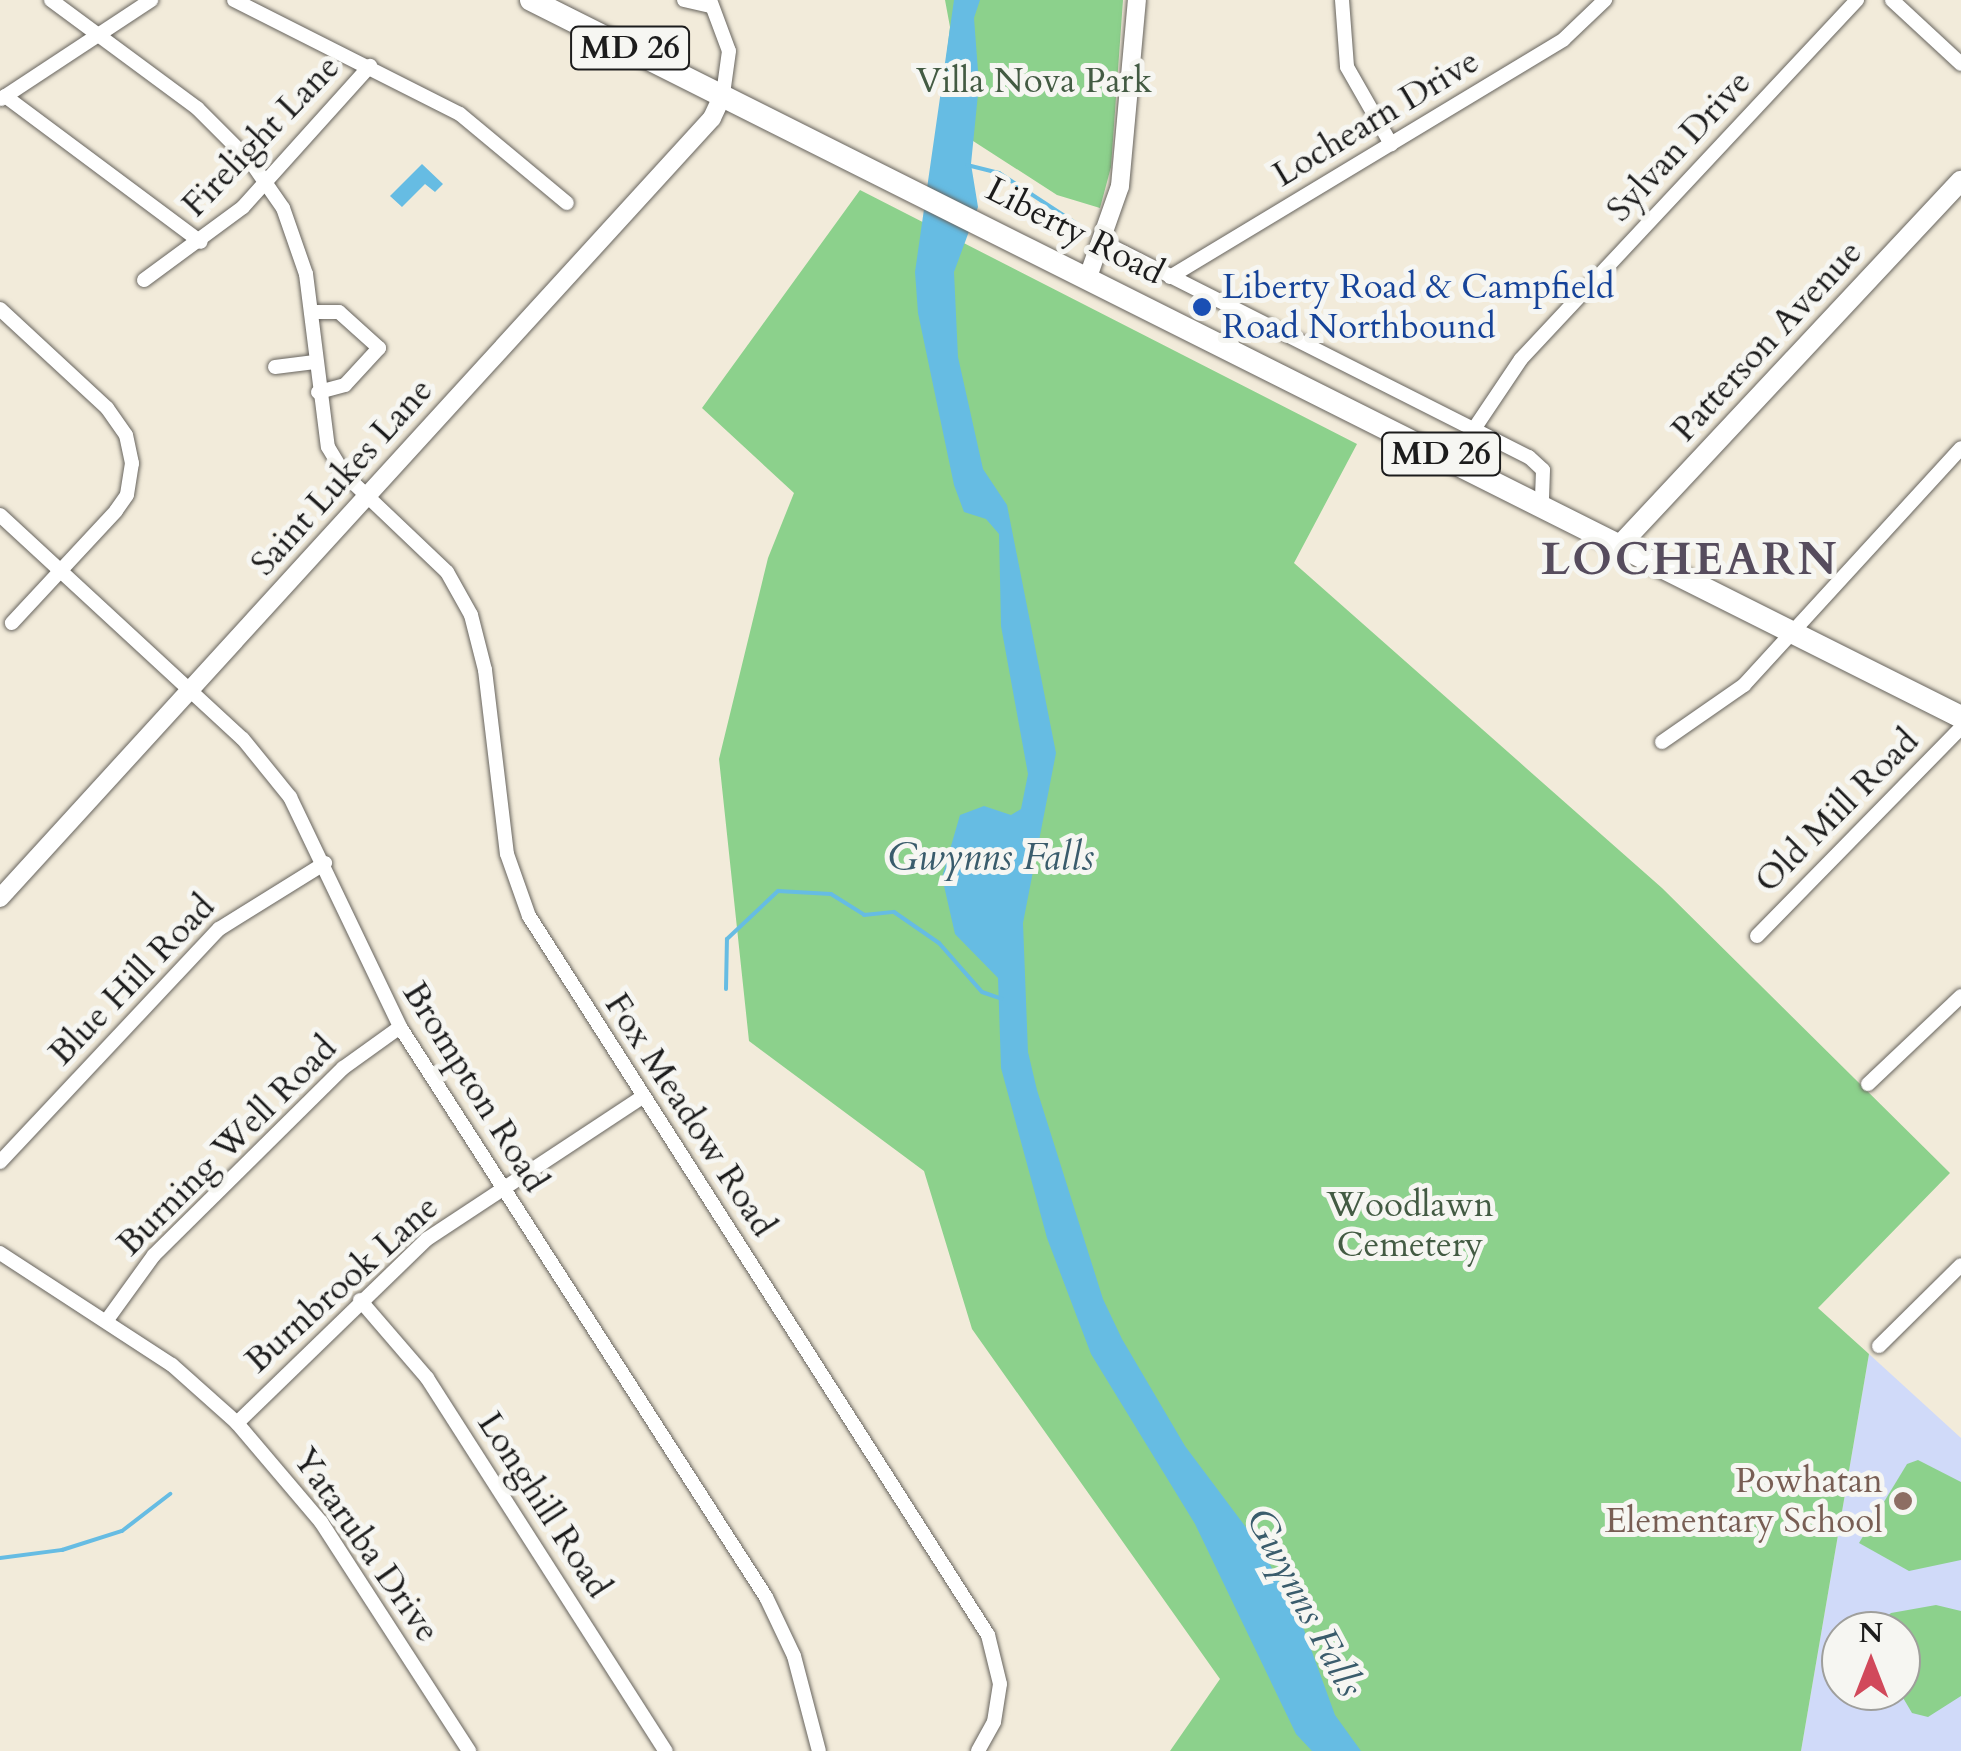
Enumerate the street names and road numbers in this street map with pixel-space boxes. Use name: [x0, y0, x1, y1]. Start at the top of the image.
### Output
road number: MD 26: [570, 21, 690, 75]
street label: Lochearn Drive: [1265, 40, 1487, 196]
street label: Firelight Lane: [173, 46, 349, 226]
street label: Sylvan Drive: [1598, 62, 1760, 230]
street label: Liberty Road: [979, 168, 1171, 294]
street label: Patterson Avenue: [1663, 232, 1871, 450]
street label: Saint Lukes Lane: [242, 370, 442, 584]
road number: MD 26: [1381, 427, 1501, 481]
street label: Old Mill Road: [1746, 720, 1928, 902]
street label: Blue Hill Road: [40, 886, 224, 1074]
street label: Brompton Road: [394, 974, 556, 1200]
street label: Fox Meadow Road: [596, 985, 784, 1245]
street label: Burning Well Road: [109, 1028, 345, 1264]
street label: Burnbrook Lane: [237, 1186, 447, 1382]
street label: Longhill Road: [468, 1404, 620, 1606]
street label: Yataruba Drive: [284, 1440, 448, 1650]

